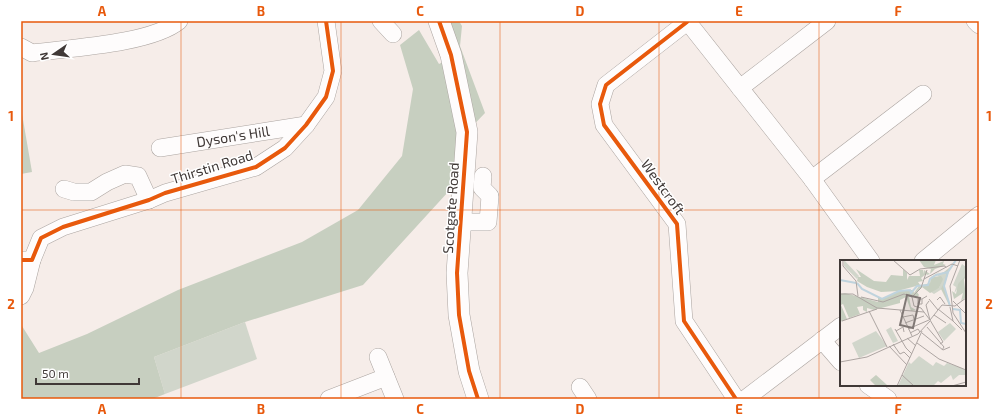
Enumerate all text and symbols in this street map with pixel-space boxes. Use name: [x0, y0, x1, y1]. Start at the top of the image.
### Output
text: A: [98, 3, 107, 19]
text: B: [257, 3, 265, 19]
text: C: [416, 3, 424, 19]
text: D: [576, 3, 585, 19]
text: E: [735, 3, 743, 19]
text: F: [894, 3, 902, 19]
north arrow: [34, 34, 74, 74]
text: N: [37, 51, 51, 62]
text: 1: [8, 108, 14, 124]
text: 1: [986, 108, 992, 124]
street label: Dyson's Hill: [195, 122, 272, 150]
street label: Thirstin Road: [169, 146, 255, 187]
street label: Westcroft: [638, 156, 689, 218]
street label: Scotgate Road: [439, 162, 462, 254]
inset map: [840, 260, 966, 386]
text: 2: [7, 296, 15, 312]
text: 2: [985, 296, 993, 312]
scale bar: [36, 360, 139, 386]
text: 50 m: [42, 366, 69, 380]
text: A: [98, 401, 107, 417]
text: B: [257, 401, 265, 417]
text: C: [416, 401, 424, 417]
text: D: [576, 401, 585, 417]
text: E: [735, 401, 743, 417]
text: F: [894, 401, 902, 417]

